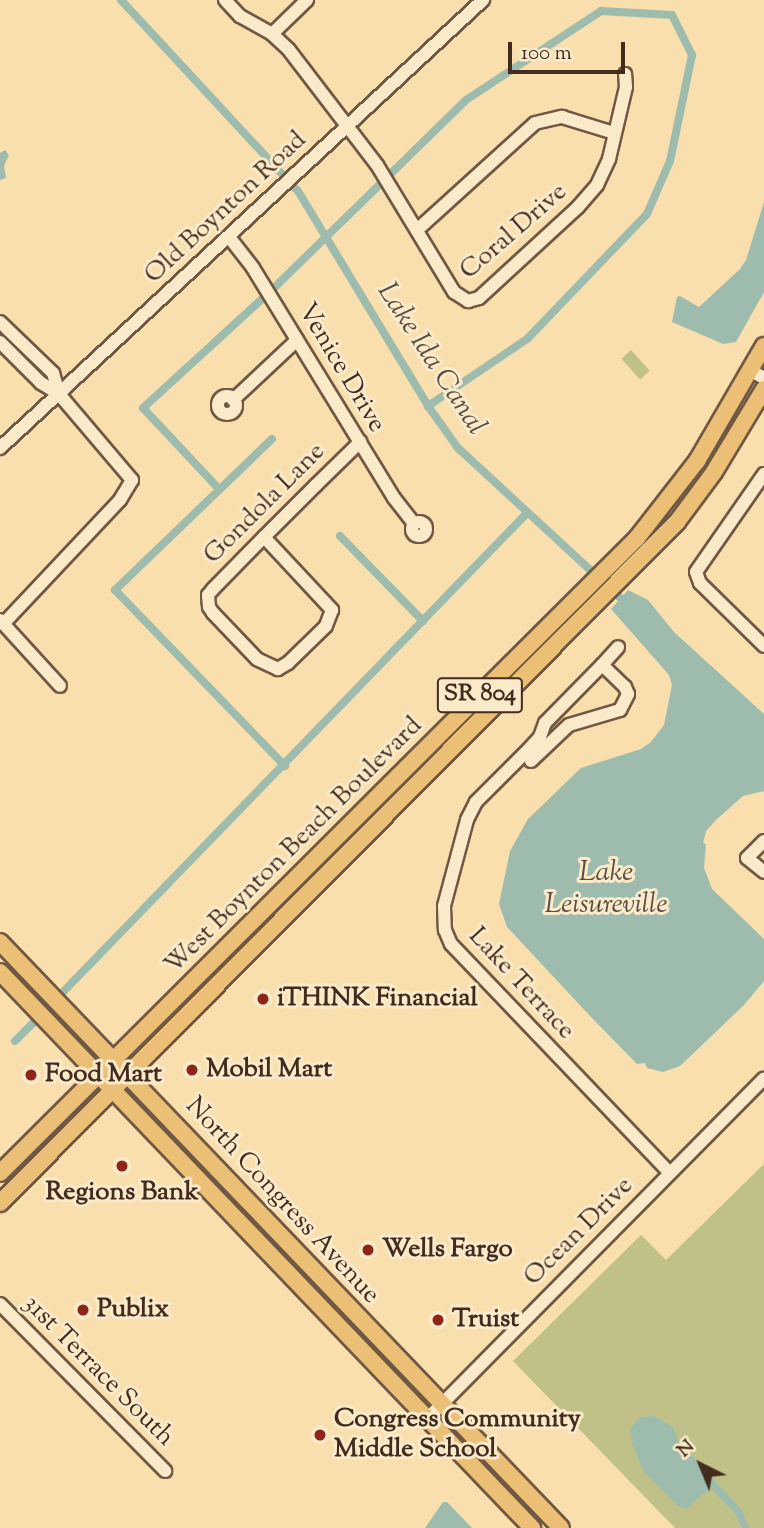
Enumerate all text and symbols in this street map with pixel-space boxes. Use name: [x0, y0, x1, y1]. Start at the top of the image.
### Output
scale bar: [512, 28, 629, 72]
text: 100 m: [521, 39, 572, 69]
street label: Old Boynton Road: [139, 125, 313, 291]
street label: Coral Drive: [454, 177, 574, 287]
water label: Lake Ida Canal: [369, 277, 493, 441]
street label: Venice Drive: [290, 298, 392, 438]
street label: Gondola Lane: [198, 437, 332, 571]
road number: SR 804: [436, 674, 524, 716]
street label: West Boynton Beach Boulevard: [159, 711, 429, 981]
water label: Lake Leisureville: [545, 856, 667, 922]
street label: Lake Terrace: [461, 921, 581, 1047]
place label: iTHINK Financial: [277, 983, 478, 1015]
marker: iTHINK Financial: [255, 991, 271, 1007]
place label: Mobil Mart: [206, 1054, 332, 1086]
place label: Food Mart: [45, 1059, 162, 1091]
marker: Mobil Mart: [184, 1062, 200, 1078]
marker: Food Mart: [23, 1067, 39, 1083]
street label: North Congress Avenue: [178, 1091, 386, 1311]
marker: Regions Bank: [114, 1158, 130, 1174]
street label: Ocean Drive: [518, 1171, 640, 1293]
place label: Regions Bank: [45, 1177, 199, 1209]
place label: Wells Fargo: [382, 1234, 513, 1266]
marker: Wells Fargo: [360, 1242, 376, 1258]
street label: 31st Terrace South: [16, 1289, 180, 1453]
place label: Publix: [97, 1294, 169, 1326]
marker: Publix: [75, 1302, 91, 1318]
place label: Truist: [452, 1304, 519, 1336]
marker: Truist: [430, 1312, 446, 1328]
place label: Congress Community Middle School: [334, 1404, 581, 1466]
marker: Congress Community Middle School: [312, 1427, 328, 1443]
north arrow: [666, 1430, 736, 1500]
text: N: [672, 1434, 701, 1464]

